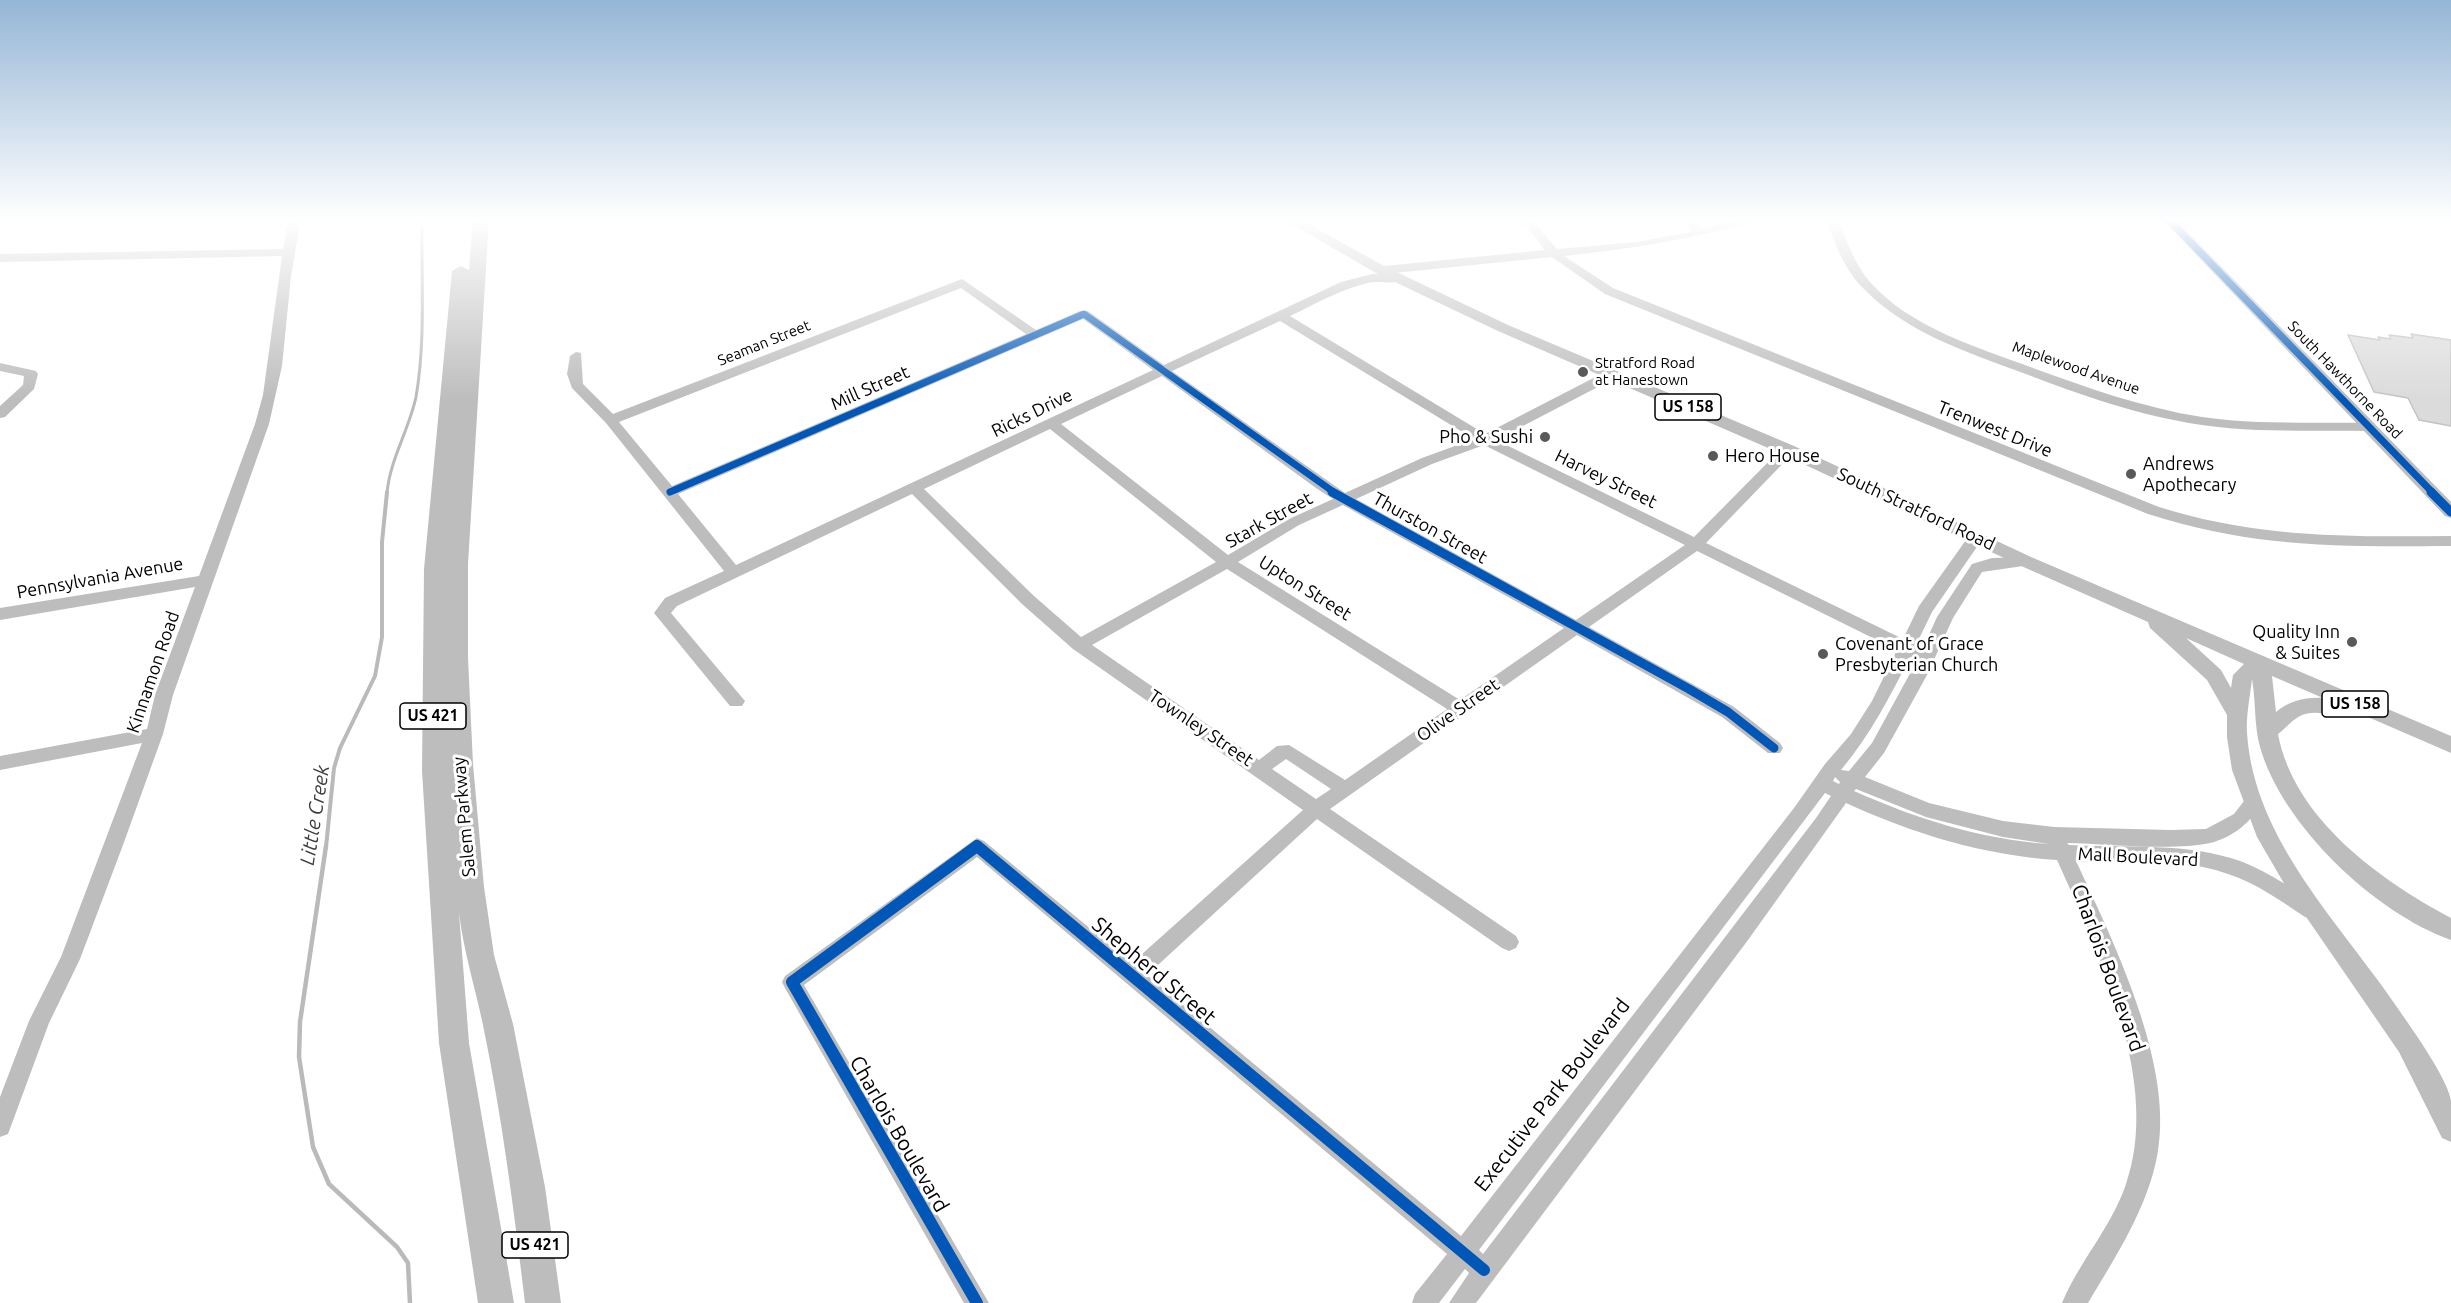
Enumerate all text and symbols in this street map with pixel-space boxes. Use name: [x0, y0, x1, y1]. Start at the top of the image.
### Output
street label: Seaman Street: [715, 316, 813, 370]
street label: South Hawthorne Road: [2284, 317, 2406, 443]
street label: Maplewood Avenue: [2010, 338, 2142, 398]
place label: Stratford Road at Hanestown: [1595, 354, 1695, 389]
street label: Mill Street: [827, 361, 913, 415]
marker: Stratford Road at Hanestown: [1576, 365, 1590, 379]
street label: Ricks Drive: [988, 384, 1076, 442]
road number: US 158: [1655, 394, 1721, 420]
street label: Trenwest Drive: [1934, 396, 2056, 462]
place label: Pho & Sushi: [1439, 426, 1533, 448]
marker: Pho & Sushi: [1538, 430, 1552, 444]
street label: Harvey Street: [1551, 445, 1661, 513]
place label: Hero House: [1725, 445, 1820, 467]
marker: Hero House: [1706, 449, 1720, 463]
place label: Andrews Apothecary: [2143, 453, 2237, 496]
street label: South Stratford Road: [1834, 463, 1998, 555]
marker: Andrews Apothecary: [2124, 467, 2138, 481]
street label: Stark Street: [1222, 487, 1316, 553]
street label: Thurston Street: [1369, 488, 1491, 568]
street label: Upton Street: [1255, 551, 1355, 625]
street label: Pennsylvania Avenue: [15, 553, 185, 603]
street label: Kinnamon Road: [122, 608, 184, 736]
place label: Quality Inn & Suites: [2252, 621, 2340, 664]
place label: Covenant of Grace Presbyterian Church: [1835, 633, 1998, 676]
marker: Quality Inn & Suites: [2345, 635, 2359, 649]
marker: Covenant of Grace Presbyterian Church: [1816, 647, 1830, 661]
street label: Olive Street: [1412, 674, 1504, 746]
street label: Townley Street: [1145, 685, 1257, 771]
road number: US 158: [2322, 691, 2388, 717]
road number: US 421: [400, 703, 466, 729]
street label: Salem Parkway: [448, 756, 480, 878]
water label: Little Creek: [295, 763, 335, 867]
street label: Mall Boulevard: [2077, 843, 2199, 871]
street label: Charlois Boulevard: [2066, 881, 2150, 1055]
street label: Shepherd Street: [1087, 912, 1221, 1030]
street label: Executive Park Boulevard: [1469, 993, 1635, 1197]
street label: Charlois Boulevard: [844, 1051, 954, 1217]
road number: US 421: [502, 1232, 568, 1258]

